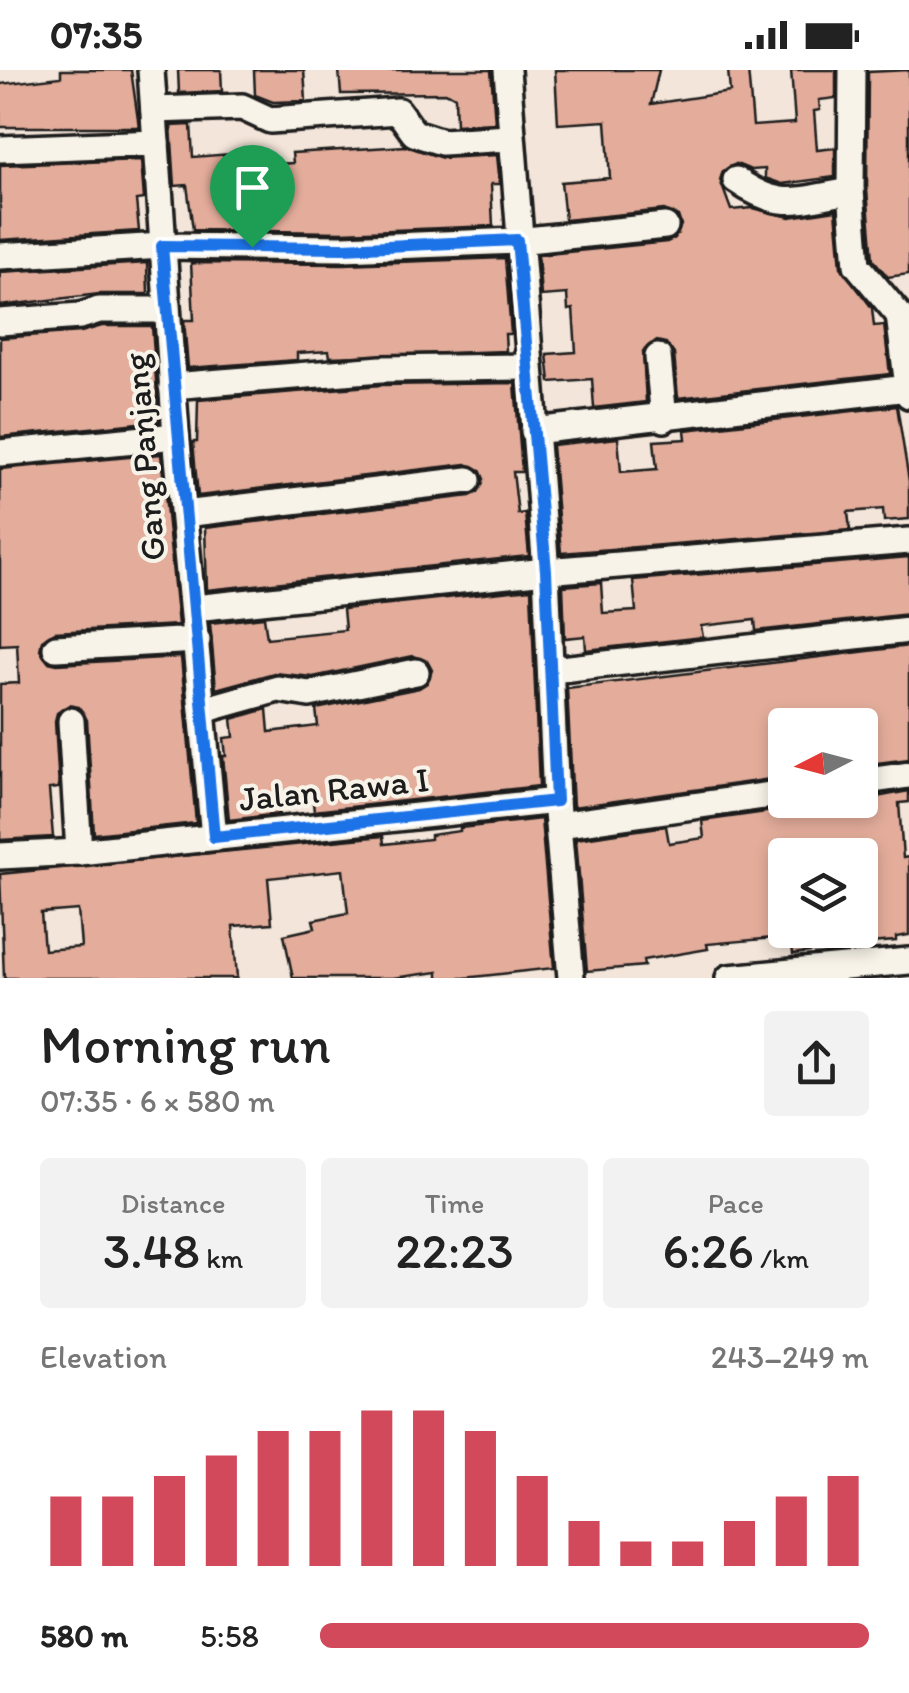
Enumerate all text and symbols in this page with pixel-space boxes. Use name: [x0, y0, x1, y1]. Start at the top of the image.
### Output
text: 07:35: [50, 12, 142, 58]
pin: [210, 145, 295, 248]
icon: arrive: [225, 160, 280, 215]
street label: Gang Panjang: [114, 351, 174, 563]
north arrow: [768, 708, 878, 818]
map controls: [768, 708, 878, 948]
street label: Jalan Rawa I: [237, 758, 431, 820]
button: layers: [768, 838, 878, 948]
text: Morning run: [40, 1011, 331, 1077]
button: share: [764, 1011, 869, 1116]
text: 07:35 · 6 × 580 m: [40, 1082, 275, 1120]
text: Distance: [121, 1186, 226, 1220]
text: Time: [425, 1186, 484, 1220]
text: Pace: [708, 1186, 764, 1220]
text: 3.48: [103, 1220, 200, 1281]
text: 22:23: [395, 1220, 514, 1281]
text: 6:26: [663, 1220, 754, 1281]
text: km: [200, 1241, 243, 1275]
text: /km: [754, 1241, 809, 1275]
text: Elevation: [40, 1338, 167, 1376]
text: 243–249 m: [711, 1338, 869, 1376]
text: 580 m: [40, 1617, 128, 1655]
text: 5:58: [200, 1617, 259, 1655]

